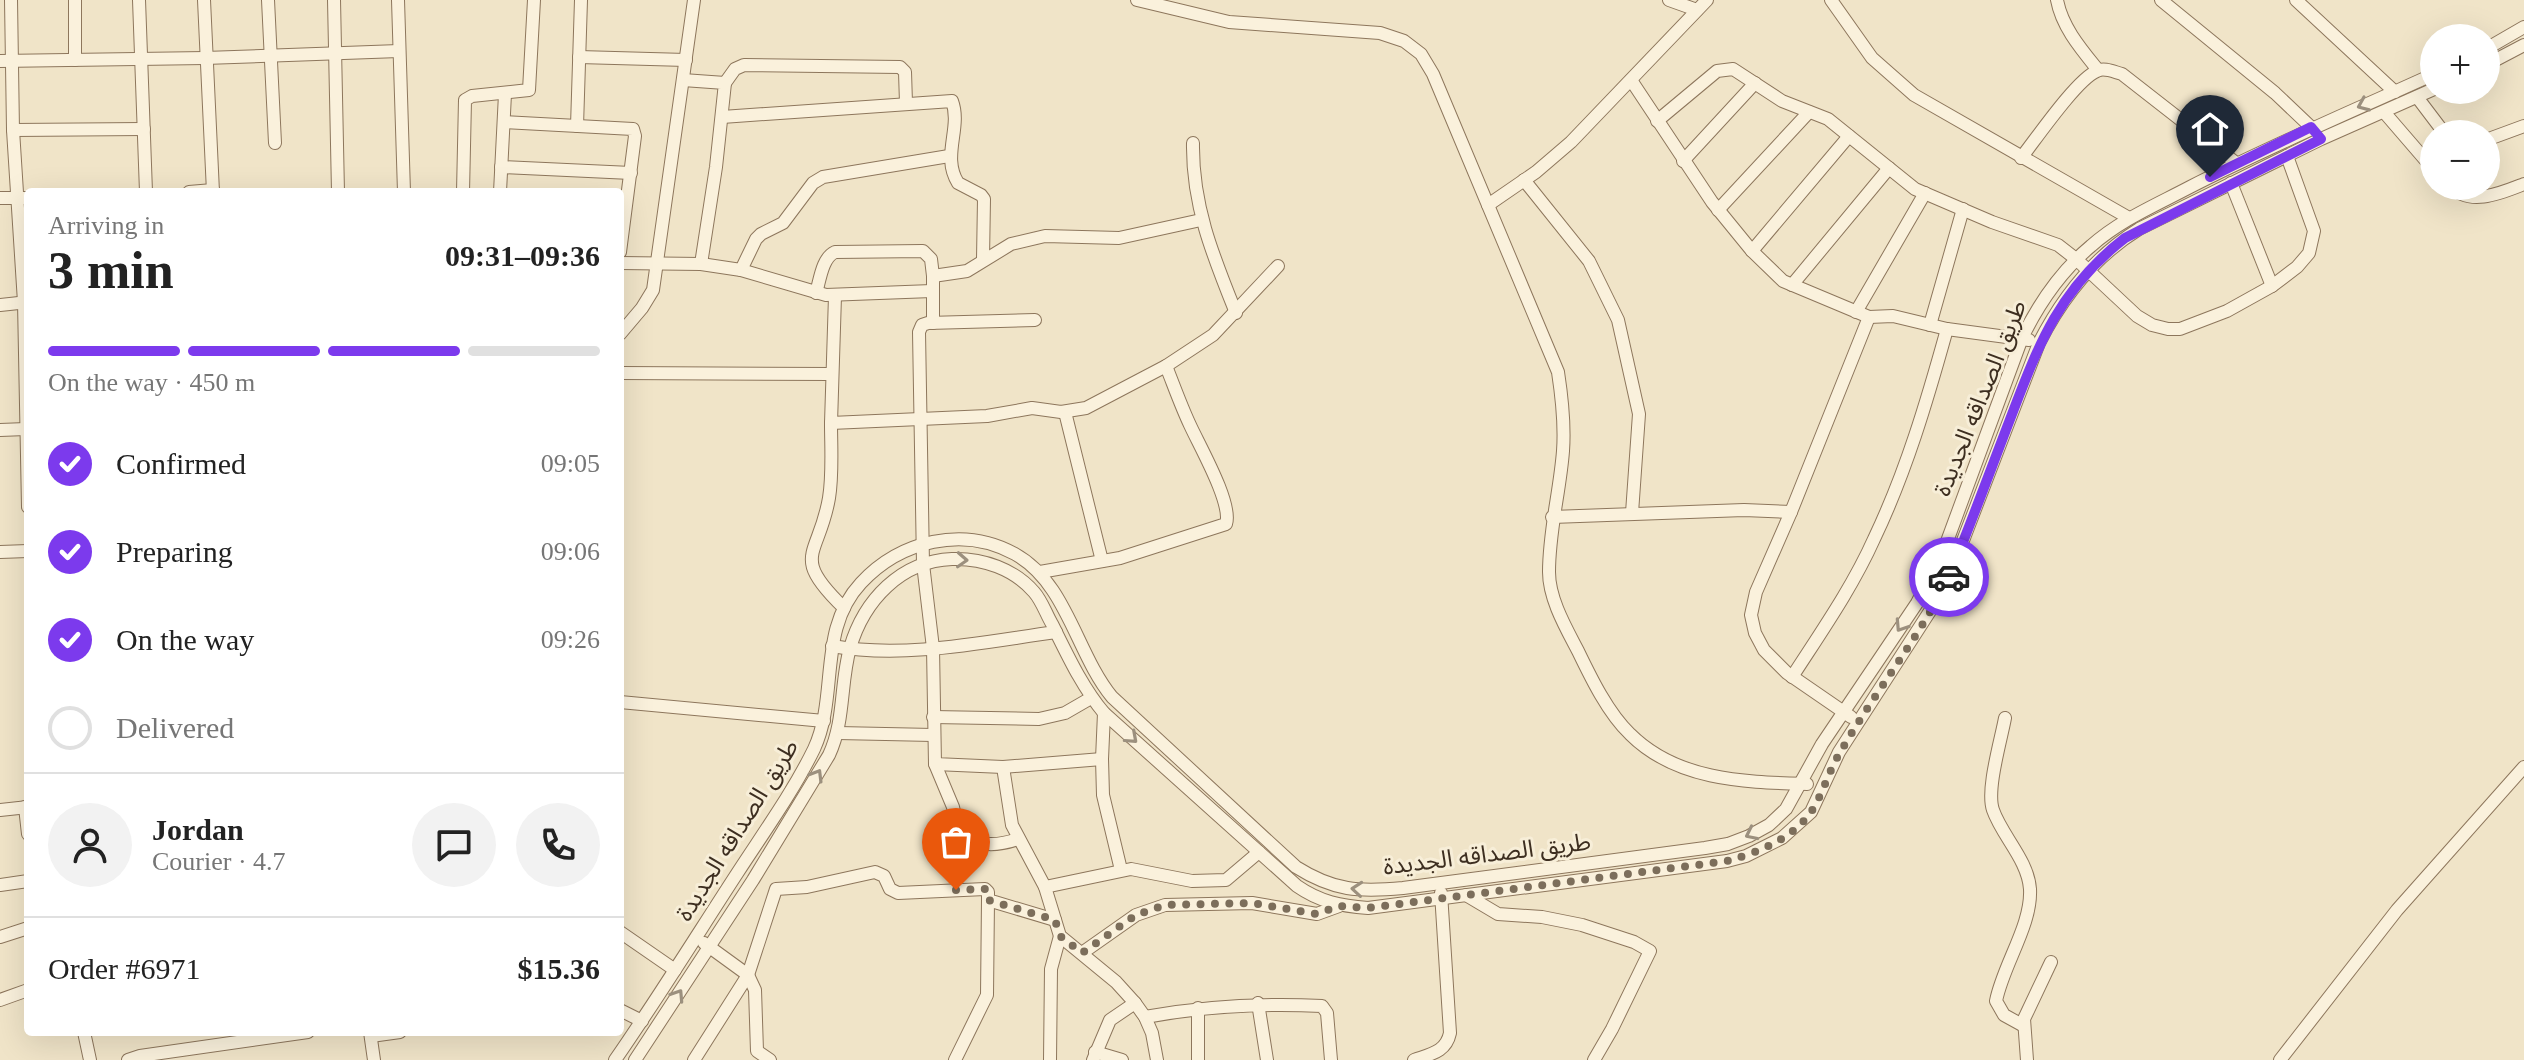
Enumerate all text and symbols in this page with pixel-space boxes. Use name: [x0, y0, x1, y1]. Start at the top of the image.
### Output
map controls: [2420, 24, 2500, 200]
button: +: [2420, 24, 2500, 104]
pin: [2176, 95, 2244, 177]
one-way arrow: [2357, 96, 2371, 112]
icon: home: [2188, 107, 2232, 151]
button: −: [2420, 120, 2500, 200]
text: Arriving in: [48, 211, 164, 240]
text: 09:31–09:36: [445, 239, 600, 272]
text: 3 min: [48, 242, 174, 299]
street label: طريق الصداقه الجديدة: [1929, 296, 2033, 500]
text: On the way · 450 m: [48, 368, 255, 397]
icon: check: [48, 442, 92, 486]
text: Confirmed: [116, 447, 246, 480]
text: 09:05: [541, 449, 600, 478]
icon: check: [48, 530, 92, 574]
text: Preparing: [116, 535, 233, 568]
text: 09:06: [541, 537, 600, 566]
courier: [1909, 537, 1989, 617]
one-way arrow: [956, 551, 969, 568]
icon: car: [1927, 555, 1971, 599]
one-way arrow: [1896, 617, 1911, 632]
icon: check: [48, 618, 92, 662]
text: On the way: [116, 623, 254, 656]
text: 09:26: [541, 625, 600, 654]
text: Delivered: [116, 711, 234, 744]
one-way arrow: [1123, 729, 1138, 743]
street label: طريق الصداقه الجديدة: [671, 735, 805, 927]
one-way arrow: [808, 769, 823, 784]
button: person: [48, 803, 132, 887]
button: chat: [412, 803, 496, 887]
button: phone: [516, 803, 600, 887]
pin: [922, 808, 990, 890]
text: Jordan: [152, 813, 244, 846]
icon: bag: [934, 820, 978, 864]
one-way arrow: [1745, 824, 1760, 840]
street label: طريق الصداقه الجديدة: [1382, 828, 1592, 882]
text: Courier · 4.7: [152, 847, 286, 876]
one-way arrow: [1350, 881, 1363, 898]
text: Order #6971: [48, 952, 200, 985]
text: $15.36: [518, 952, 600, 985]
one-way arrow: [668, 989, 683, 1003]

